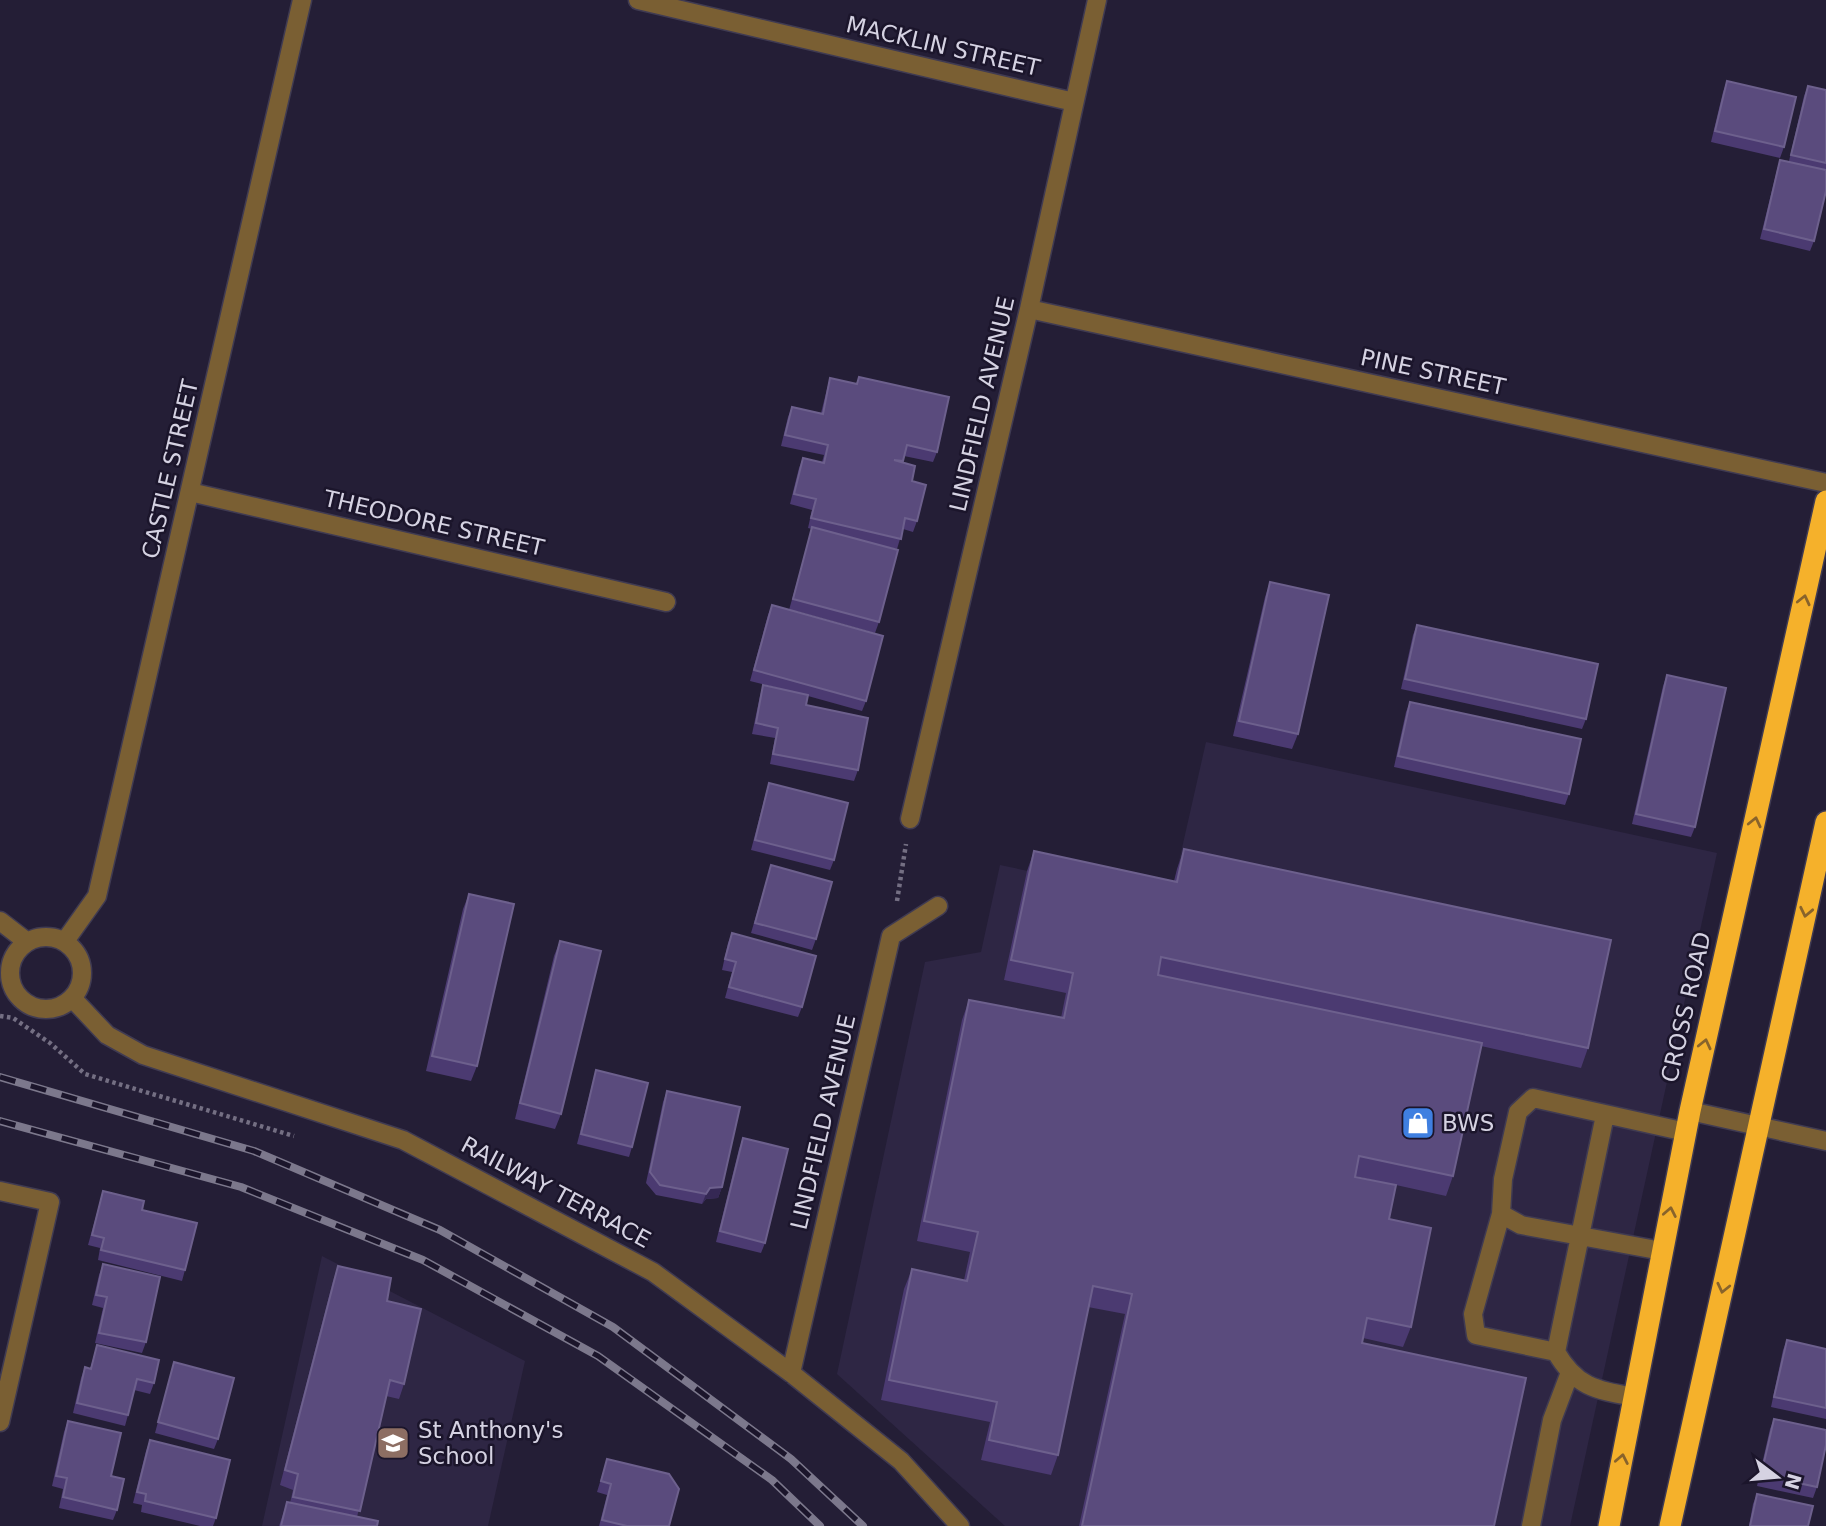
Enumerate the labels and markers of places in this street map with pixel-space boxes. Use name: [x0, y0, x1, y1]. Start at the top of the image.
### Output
shop icon: BWS: [1399, 1104, 1437, 1142]
place label: BWS: [1442, 1110, 1494, 1136]
place label: St Anthony's School: [418, 1417, 563, 1469]
school or university icon: St Anthony's School: [374, 1424, 412, 1462]

